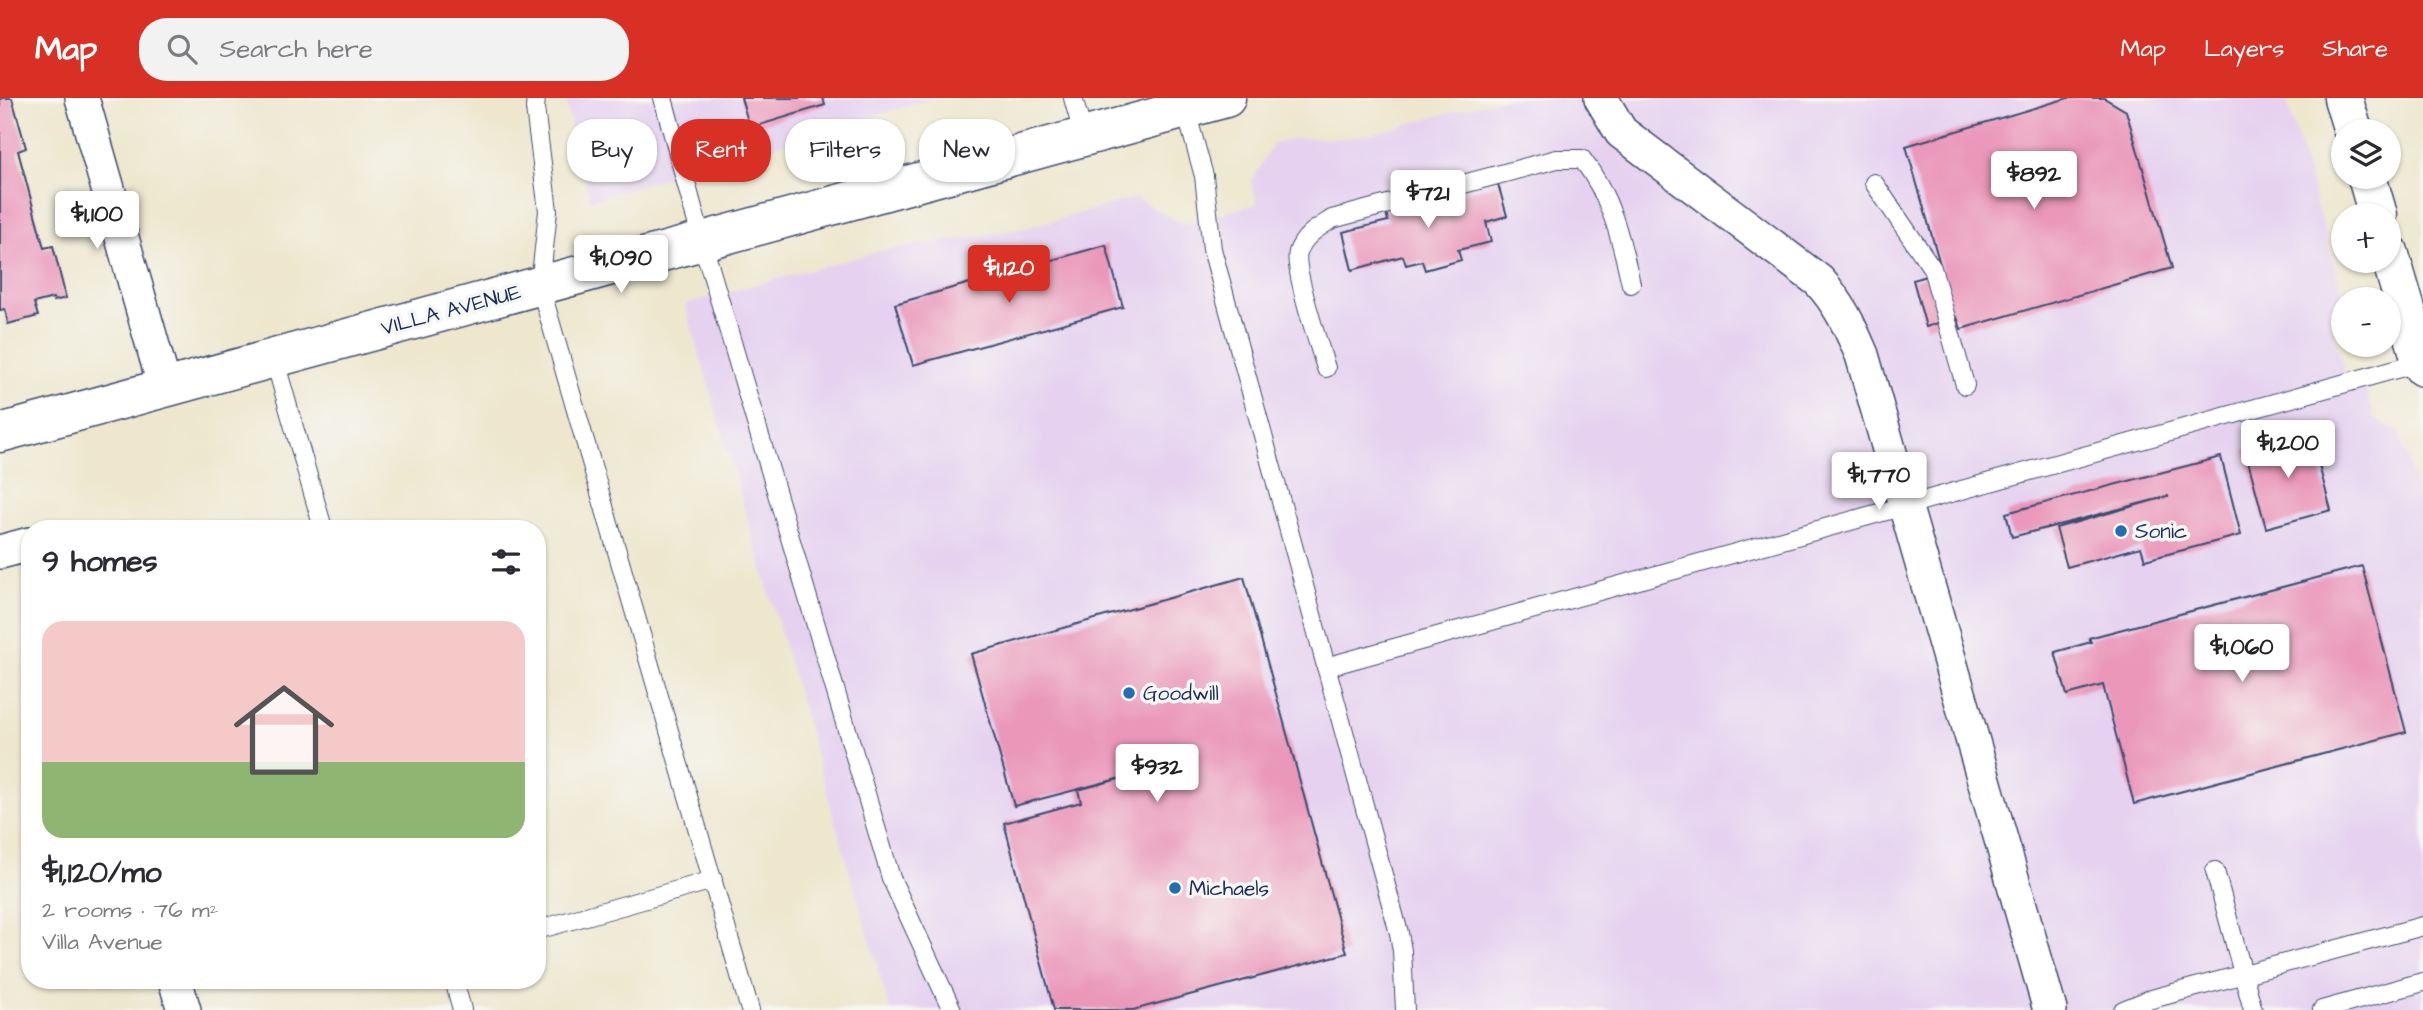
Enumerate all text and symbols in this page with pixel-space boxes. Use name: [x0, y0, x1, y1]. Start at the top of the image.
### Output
search box: [139, 18, 629, 81]
text: Map: [35, 26, 97, 72]
icon: search: [163, 30, 201, 68]
text: Search here: [219, 31, 373, 67]
text: Map: [2121, 32, 2166, 66]
text: Layers: [2204, 32, 2284, 66]
text: Share: [2322, 32, 2388, 66]
chip: Buy: [567, 119, 657, 182]
chip: Rent: [671, 119, 771, 182]
chip: Filters: [785, 119, 905, 182]
chip: New: [919, 119, 1015, 182]
map controls: [2331, 119, 2401, 357]
button: layers: [2331, 119, 2401, 189]
pin: $892: [1993, 152, 2075, 211]
text: $892: [2007, 158, 2061, 190]
pin: $721: [1387, 170, 1469, 230]
text: $721: [1406, 177, 1450, 209]
pin: $1,100: [40, 192, 154, 251]
text: $1,100: [71, 198, 123, 230]
button: +: [2331, 203, 2401, 273]
pin: $1,090: [564, 236, 678, 295]
text: $1,090: [590, 242, 652, 274]
pin: $1,120: [952, 246, 1066, 305]
text: $1,120: [984, 252, 1034, 284]
street label: VILLA AVENUE: [378, 277, 525, 343]
button: −: [2331, 287, 2401, 357]
pin: $1,200: [2231, 420, 2345, 480]
text: $1,200: [2257, 427, 2319, 459]
pin: $1,770: [1822, 452, 1936, 512]
text: $1,770: [1848, 459, 1910, 491]
place label: Sonic: [2135, 517, 2187, 546]
marker: Sonic: [2113, 523, 2129, 539]
text: 9 homes: [42, 541, 157, 583]
icon: filters: [487, 543, 525, 581]
pin: $1,060: [2185, 624, 2299, 684]
text: $1,060: [2210, 631, 2274, 663]
icon: home: [221, 667, 347, 793]
place label: Goodwill: [1143, 679, 1219, 708]
marker: Goodwill: [1121, 685, 1137, 701]
pin: $932: [1116, 744, 1198, 804]
text: $932: [1132, 751, 1182, 783]
text: $1,120/mo: [42, 852, 162, 894]
place label: Michaels: [1189, 874, 1269, 903]
marker: Michaels: [1167, 880, 1183, 896]
text: 2 rooms · 76 m²: [42, 894, 218, 926]
text: Villa Avenue: [42, 926, 163, 958]

